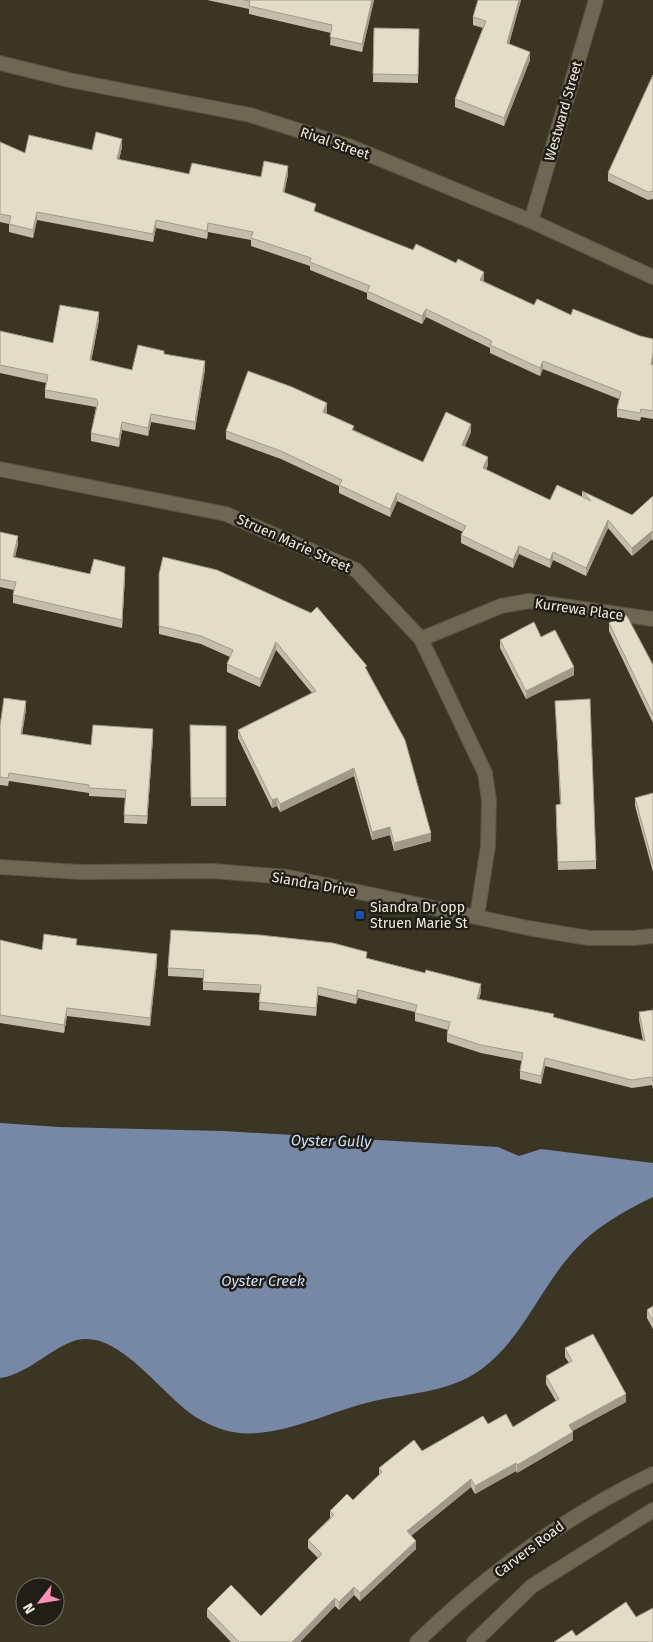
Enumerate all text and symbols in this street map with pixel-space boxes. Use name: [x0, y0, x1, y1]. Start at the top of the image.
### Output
street label: Westward Street: [541, 58, 586, 163]
street label: Rival Street: [298, 124, 373, 164]
street label: Struen Marie Street: [234, 511, 354, 577]
street label: Kurrewa Place: [534, 595, 624, 624]
street label: Siandra Drive: [271, 869, 357, 900]
place label: Siandra Dr opp Struen Marie St: [370, 899, 469, 932]
marker: Siandra Dr opp Struen Marie St: [354, 909, 366, 921]
water label: Oyster Gully: [291, 1131, 372, 1151]
water label: Oyster Creek: [221, 1272, 305, 1290]
street label: Carvers Road: [491, 1518, 568, 1581]
north arrow: [15, 1577, 65, 1627]
text: N: [20, 1600, 39, 1617]

